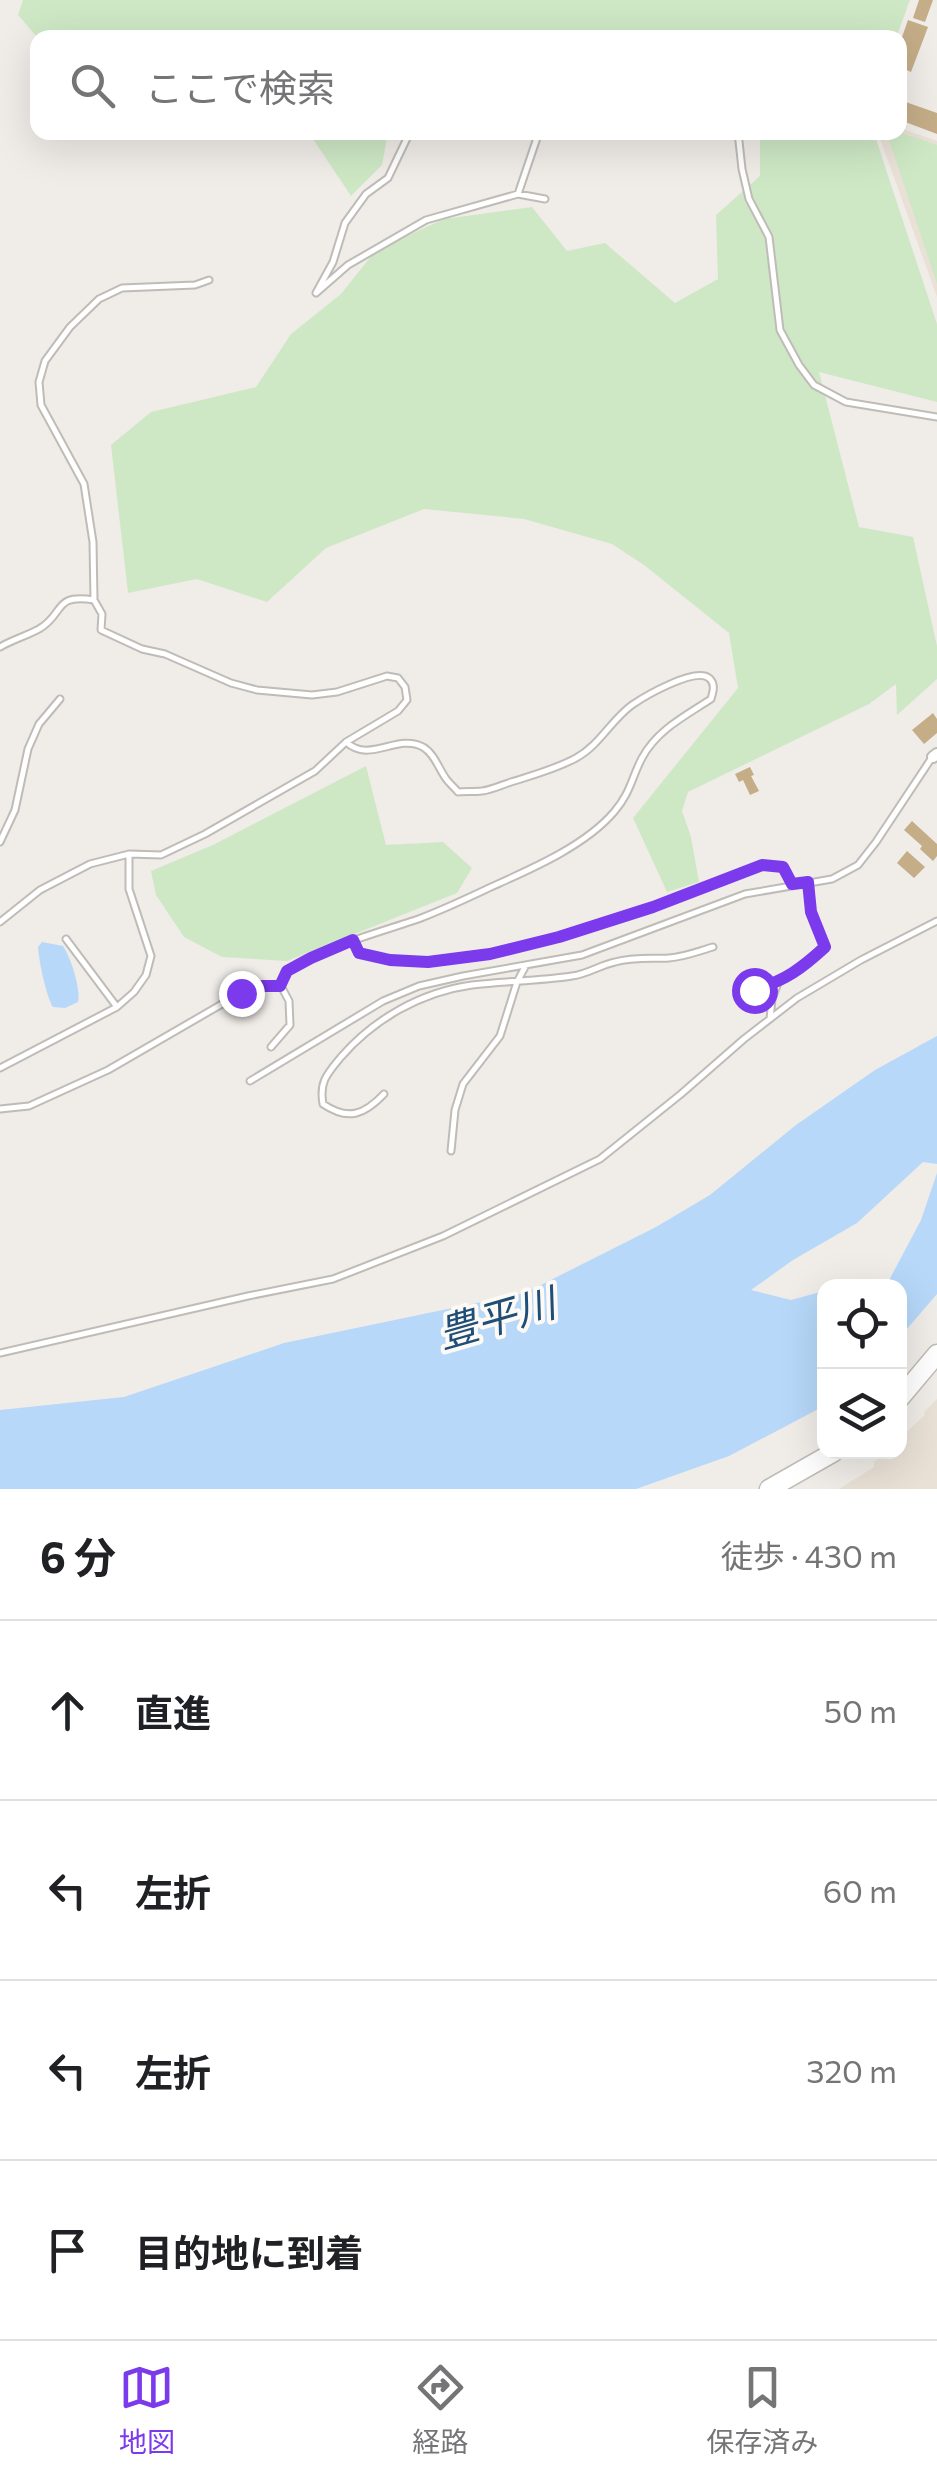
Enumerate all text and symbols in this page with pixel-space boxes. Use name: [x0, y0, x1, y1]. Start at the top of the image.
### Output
search box: [30, 30, 907, 140]
icon: search: [65, 58, 120, 113]
text: ここで検索: [145, 63, 335, 110]
route start: [732, 968, 778, 1014]
route end: [219, 971, 265, 1017]
water label: 豊平川: [432, 1275, 564, 1356]
map controls: [817, 1279, 907, 1459]
button: locate: [817, 1279, 907, 1369]
button: layers: [817, 1369, 907, 1459]
text: 6 分: [40, 1530, 116, 1582]
text: 徒歩 · 430 m: [721, 1535, 897, 1575]
icon: ahead: [40, 1683, 95, 1738]
text: 直進: [135, 1688, 211, 1735]
text: 50 m: [824, 1690, 897, 1730]
icon: left: [40, 1863, 95, 1918]
text: 左折: [135, 1868, 211, 1915]
text: 60 m: [823, 1870, 897, 1910]
icon: left: [40, 2043, 95, 2098]
text: 左折: [135, 2048, 211, 2095]
text: 320 m: [806, 2050, 897, 2090]
icon: arrive: [40, 2223, 95, 2278]
text: 目的地に到着: [135, 2228, 363, 2275]
tab: 地図: [119, 2360, 175, 2460]
tab: 経路: [412, 2360, 468, 2460]
tab: 保存済み: [706, 2360, 818, 2460]

